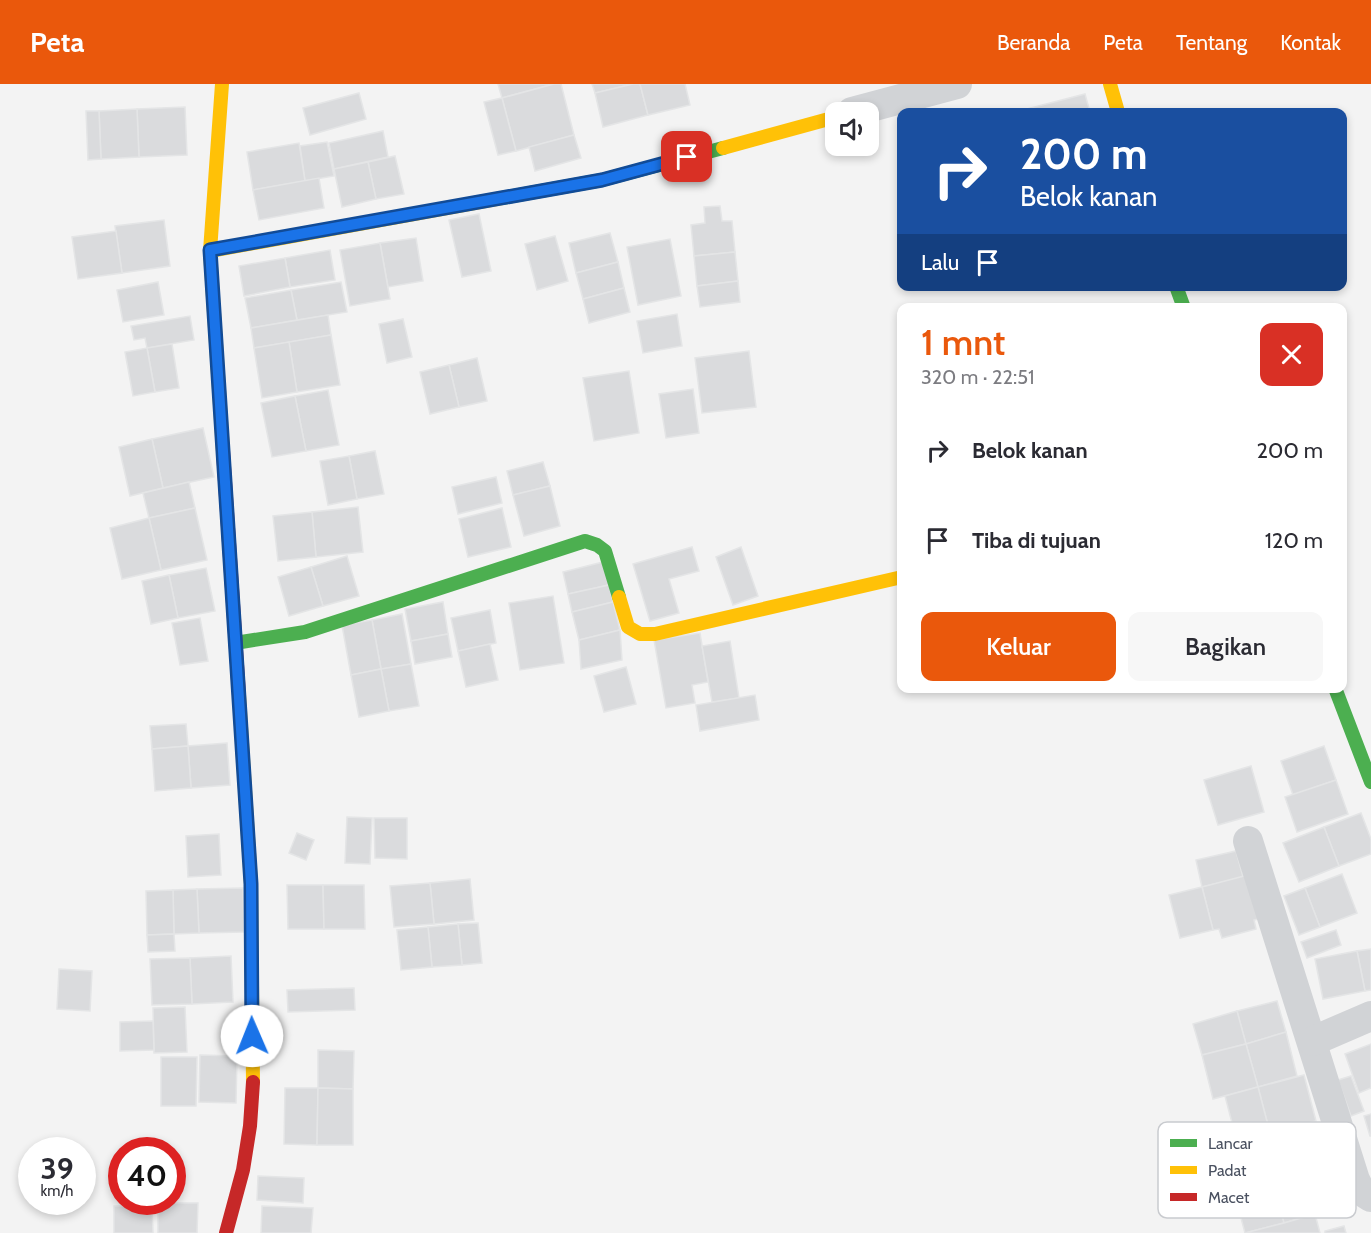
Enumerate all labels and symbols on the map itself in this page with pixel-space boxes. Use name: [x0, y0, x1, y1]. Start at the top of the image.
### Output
pin: [661, 131, 712, 182]
position arrow: [220, 1004, 284, 1068]
legend: [1158, 1122, 1356, 1218]
text: Lancar: [1208, 1134, 1254, 1153]
speed limit sign: 40: [108, 1137, 186, 1215]
text: Padat: [1208, 1161, 1247, 1180]
text: Macet: [1208, 1188, 1250, 1207]

